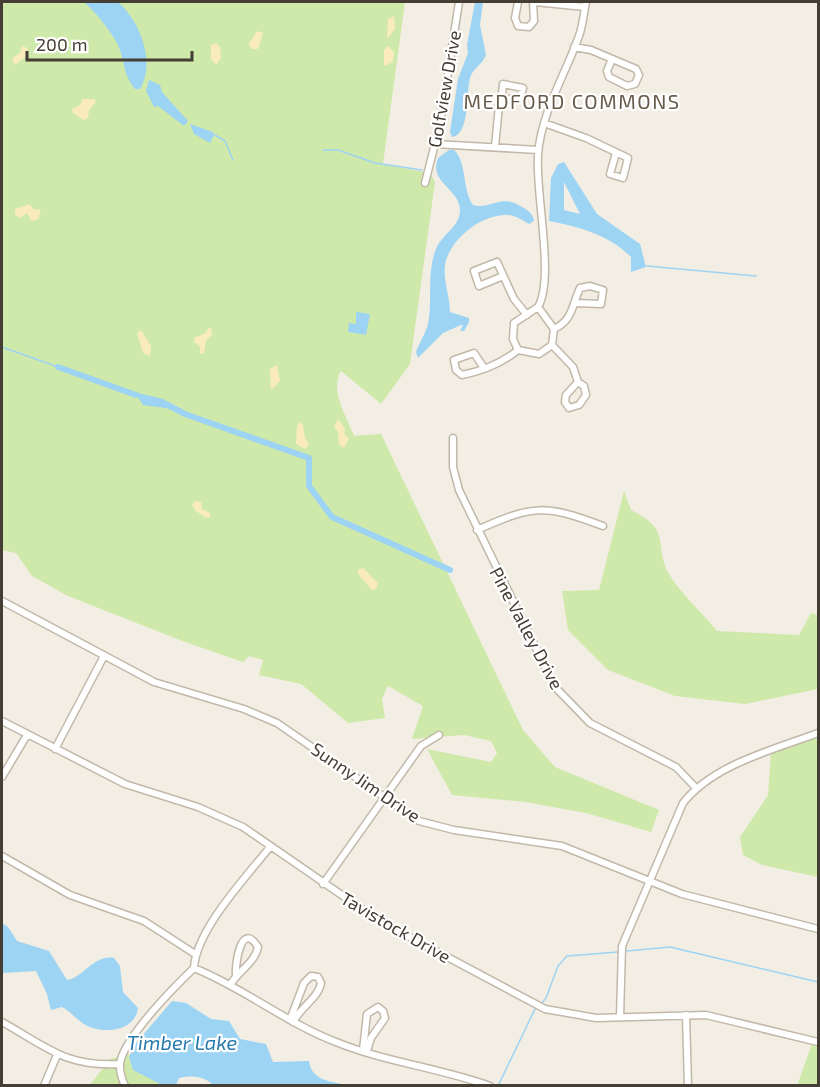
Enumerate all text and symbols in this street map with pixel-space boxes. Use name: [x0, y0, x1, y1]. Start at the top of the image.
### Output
scale bar: [27, 24, 192, 62]
street label: Golfview Drive: [423, 29, 465, 149]
text: 200 m: [36, 33, 88, 55]
district label: MEDFORD COMMONS: [464, 89, 680, 113]
street label: Pine Valley Drive: [486, 563, 568, 693]
street label: Sunny Jim Drive: [307, 737, 425, 827]
street label: Tavistock Drive: [337, 887, 455, 967]
water label: Timber Lake: [127, 1030, 238, 1054]

